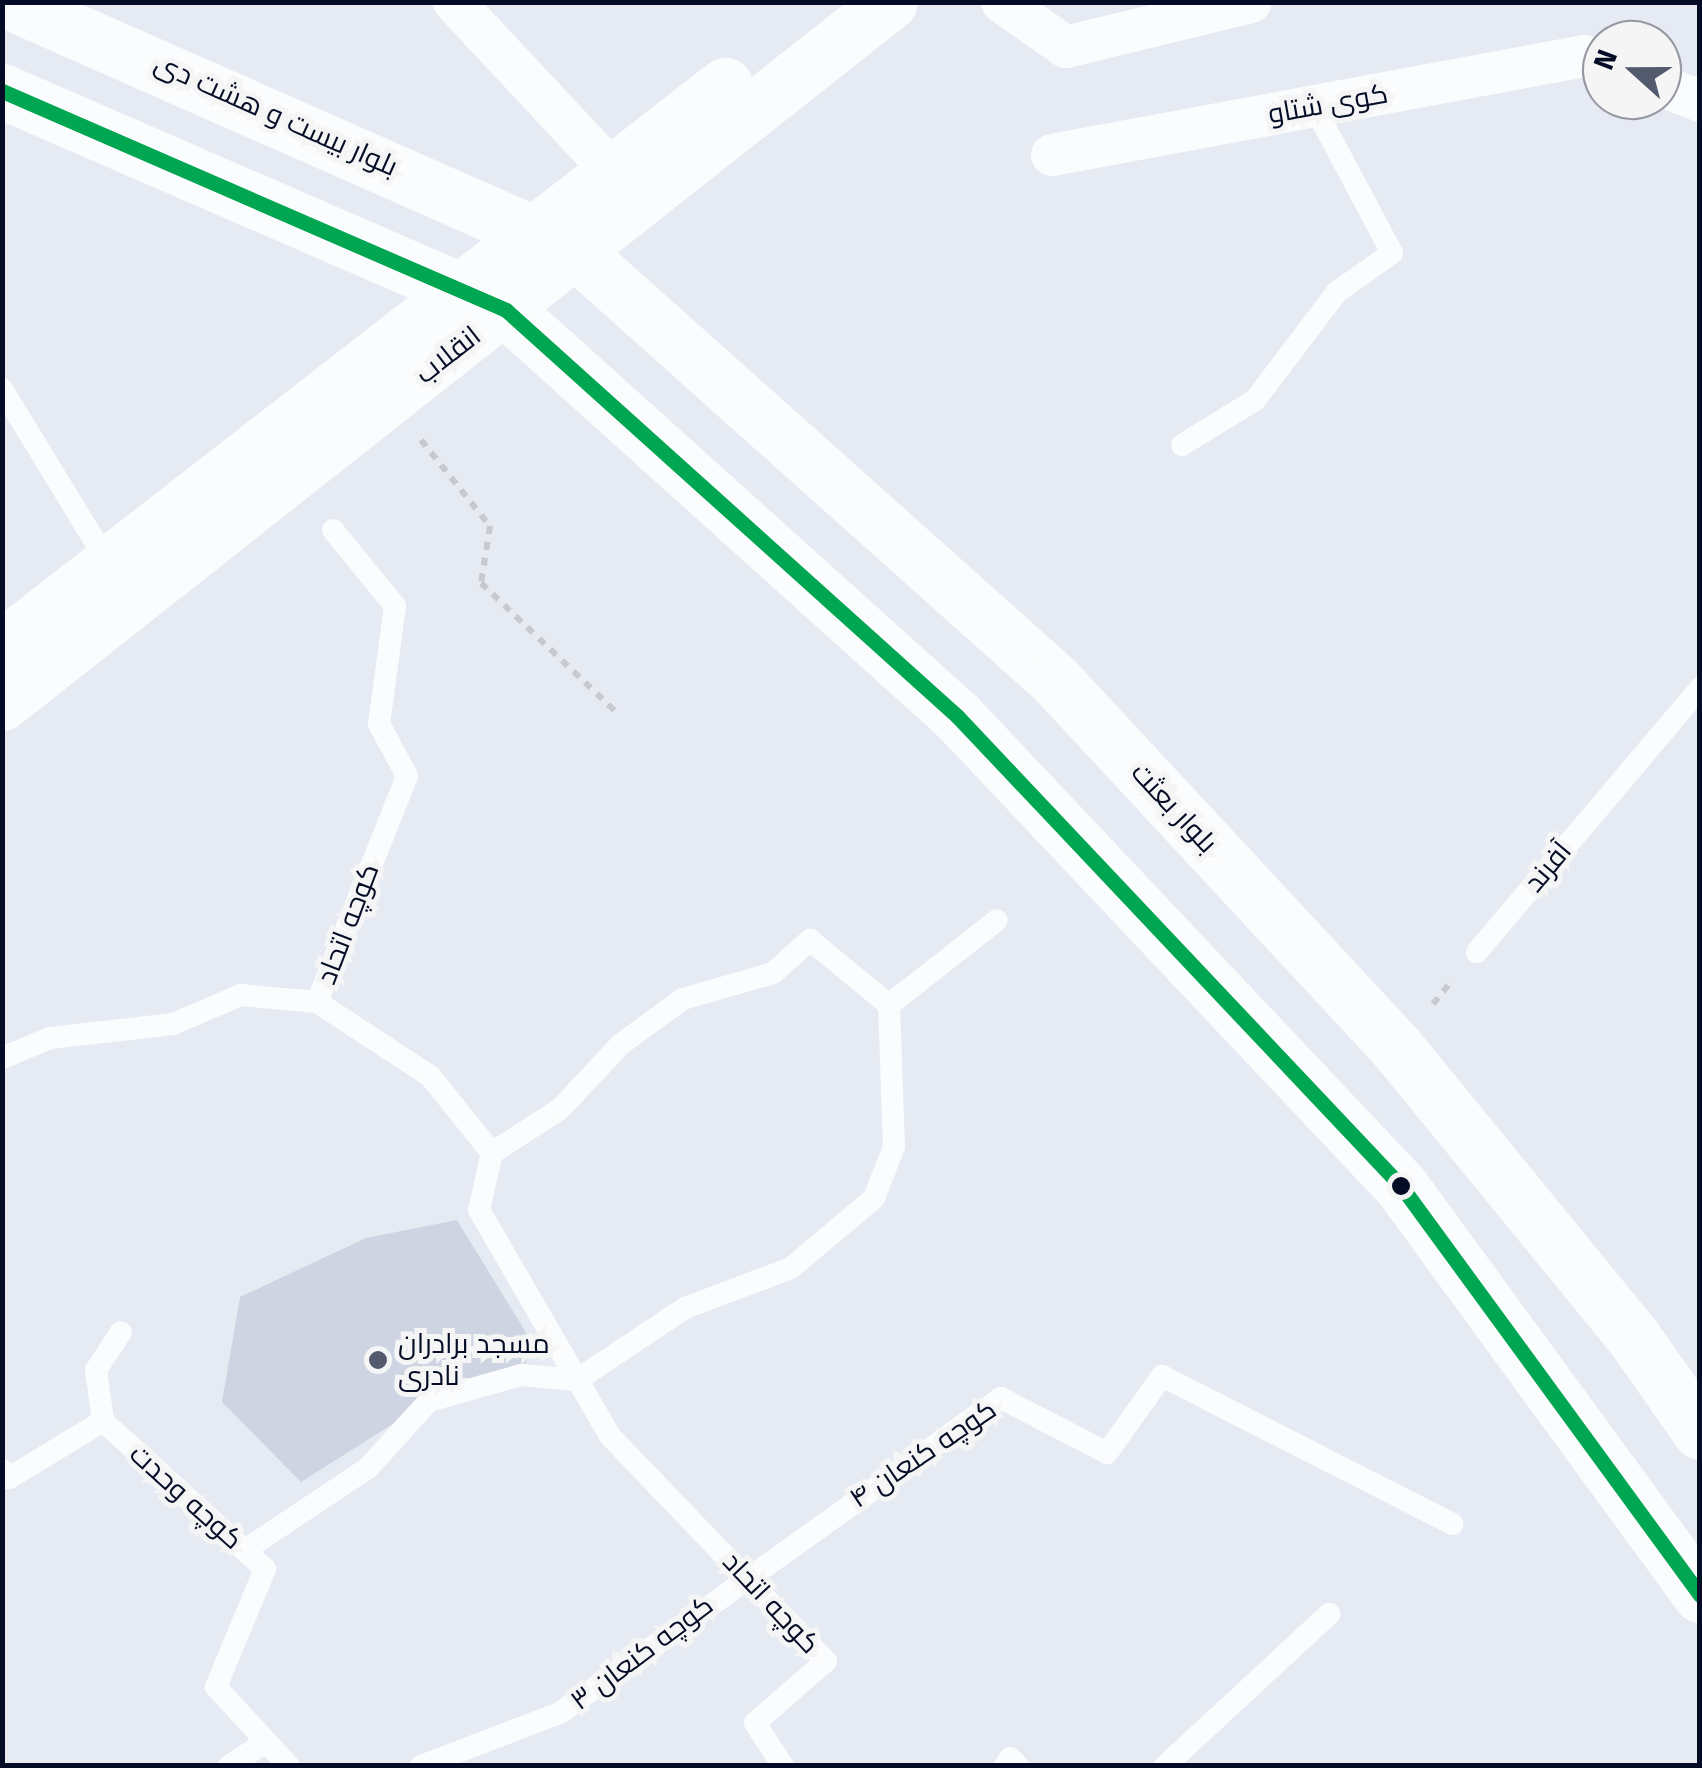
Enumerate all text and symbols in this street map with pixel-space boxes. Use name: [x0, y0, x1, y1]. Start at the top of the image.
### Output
north arrow: [1582, 20, 1682, 120]
text: N: [1587, 45, 1624, 74]
street label: بلوار بیست و هشت دی: [149, 46, 403, 184]
street label: کوی شتاو: [1265, 77, 1391, 131]
street label: انقلاب: [409, 319, 487, 391]
street label: بلوار بعثت: [1124, 756, 1224, 860]
street label: آفرند: [1517, 835, 1579, 899]
street label: کوچه اتحاد: [310, 859, 386, 989]
unlabelled marker: [1391, 1176, 1411, 1196]
place label: مسجد برادران نادری: [398, 1327, 550, 1393]
marker: مسجد برادران نادری: [367, 1349, 389, 1371]
street label: کوچه کنعان ۴: [843, 1393, 1003, 1515]
street label: کوچه وحدت: [122, 1437, 250, 1557]
street label: کوچه اتحاد: [716, 1545, 826, 1661]
street label: کوچه کنعان ۳: [564, 1589, 720, 1717]

